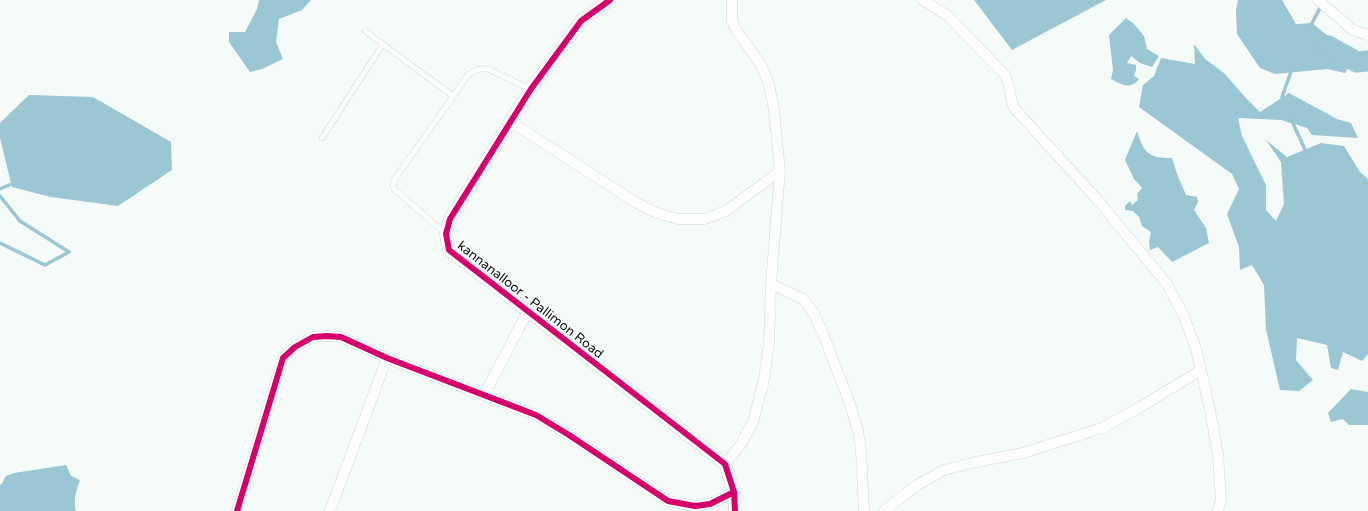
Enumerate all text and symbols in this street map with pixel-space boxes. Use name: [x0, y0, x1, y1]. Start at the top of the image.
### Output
street label: kannanalloor - Pallimon Road: [454, 238, 607, 362]

